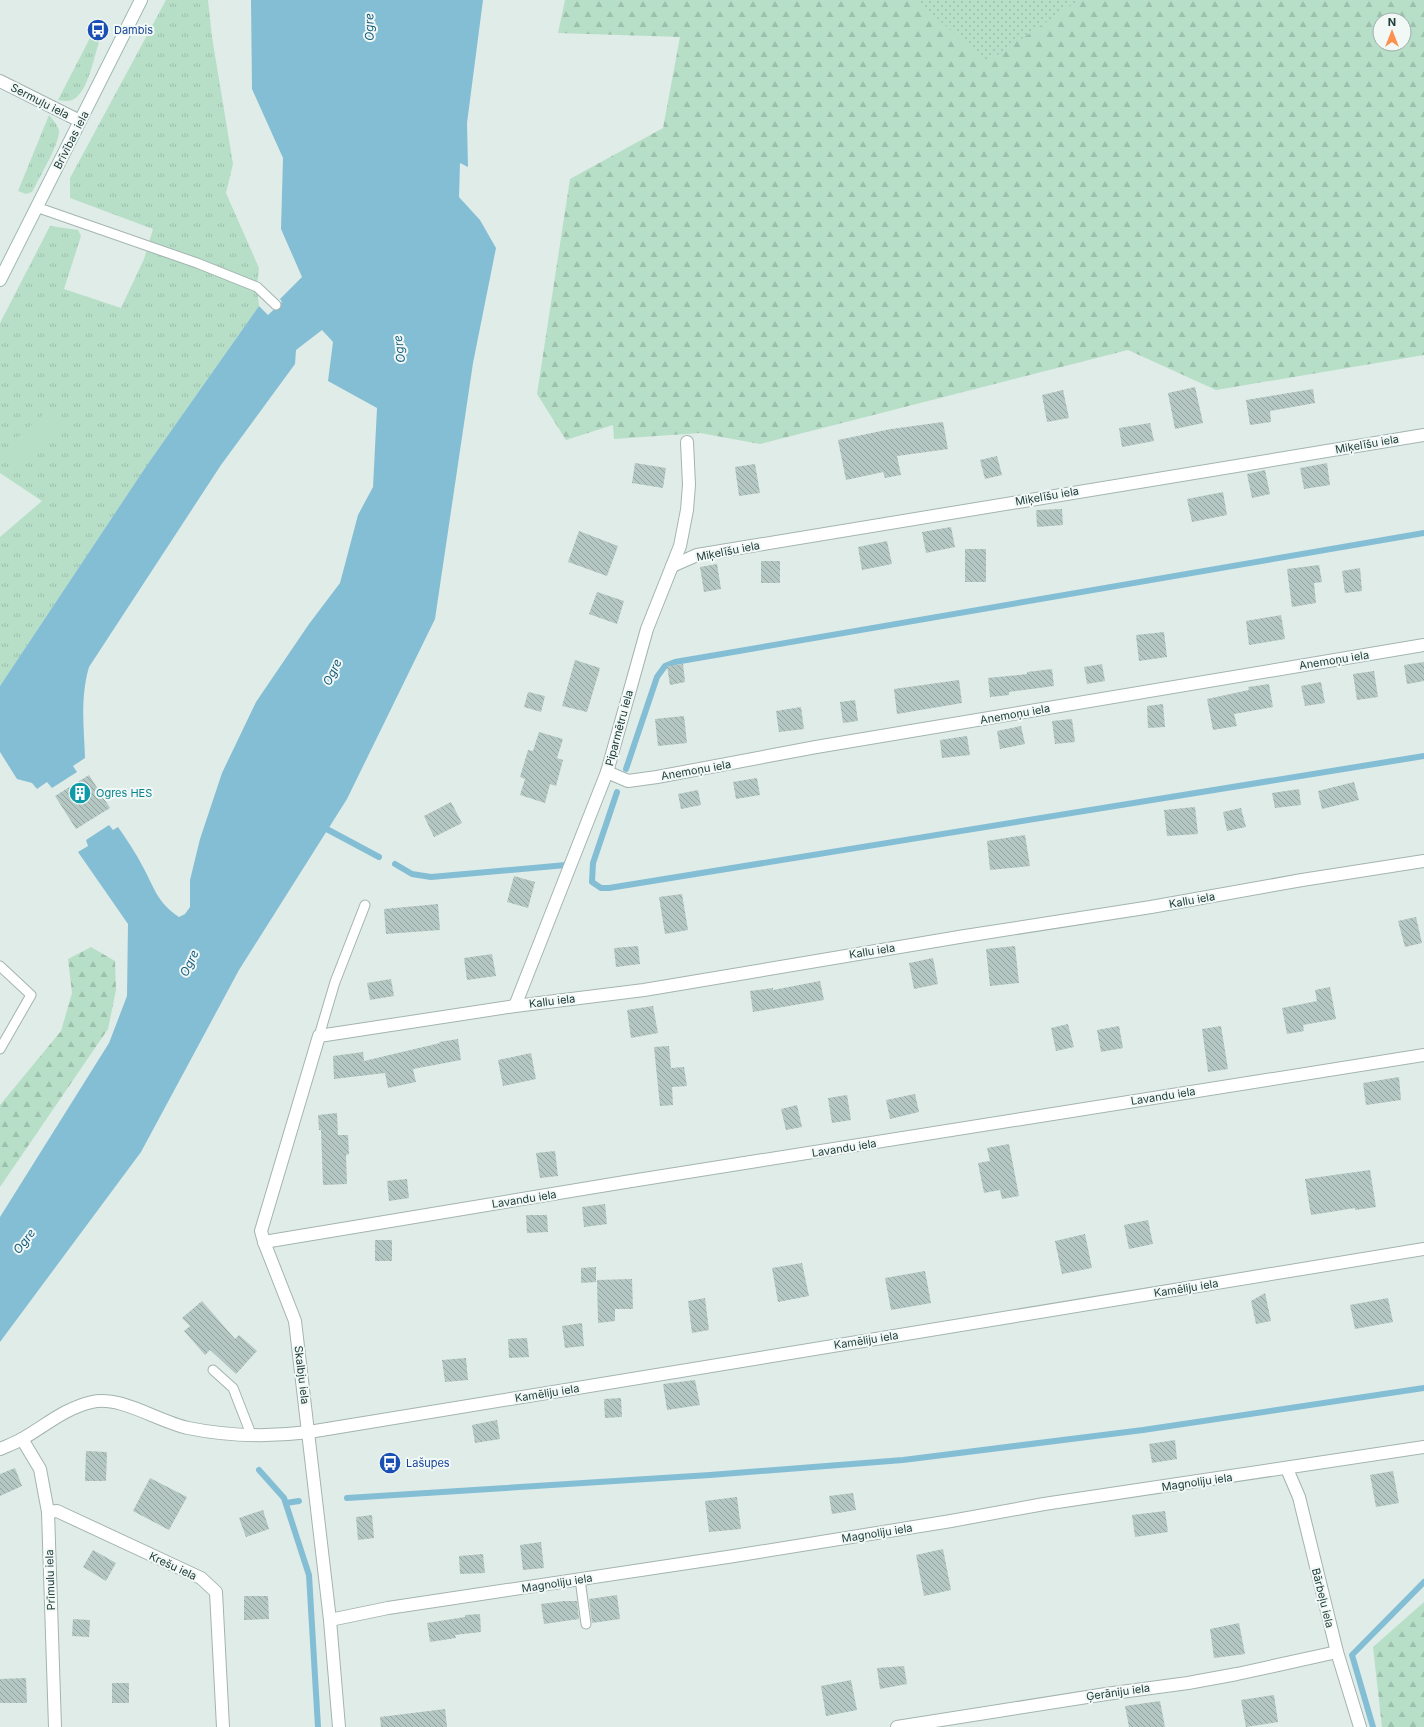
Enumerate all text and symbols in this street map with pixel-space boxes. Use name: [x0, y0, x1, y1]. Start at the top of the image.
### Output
north arrow: [1372, 12, 1412, 52]
water label: Ogre: [361, 13, 377, 41]
text: N: [1388, 15, 1396, 29]
bus stop icon: Dambis: [85, 17, 111, 43]
place label: Dambis: [114, 23, 153, 37]
street label: Sermuļu iela: [8, 80, 72, 122]
street label: Brīvības iela: [50, 109, 92, 171]
water label: Ogre: [390, 334, 408, 364]
street label: Miķelīšu iela: [1334, 432, 1400, 456]
street label: Miķelīšu iela: [1014, 484, 1080, 508]
street label: Miķelīšu iela: [695, 538, 761, 564]
street label: Anemoņu iela: [1298, 648, 1370, 672]
water label: Ogre: [319, 656, 345, 688]
street label: Piparmētru iela: [602, 688, 636, 768]
street label: Anemoņu iela: [979, 701, 1051, 727]
street label: Anemoņu iela: [660, 757, 732, 783]
building icon: Ogres HES: [67, 780, 93, 806]
place label: Ogres HES: [96, 786, 152, 800]
street label: Kallu iela: [1168, 889, 1216, 911]
street label: Kallu iela: [848, 940, 896, 962]
water label: Ogre: [176, 947, 202, 979]
street label: Kallu iela: [528, 991, 576, 1011]
street label: Lavandu iela: [1130, 1084, 1196, 1108]
street label: Lavandu iela: [811, 1136, 877, 1160]
street label: Lavandu iela: [491, 1187, 557, 1211]
water label: Ogre: [10, 1225, 39, 1257]
street label: Kamēliju iela: [1153, 1276, 1219, 1300]
street label: Kamēliju iela: [833, 1328, 899, 1352]
street label: Skalbju iela: [291, 1345, 313, 1405]
street label: Kamēliju iela: [514, 1381, 580, 1405]
bus stop icon: Lašupes: [377, 1450, 403, 1476]
place label: Lašupes: [406, 1456, 450, 1470]
street label: Magnoliju iela: [1161, 1470, 1233, 1494]
street label: Magnoliju iela: [841, 1520, 913, 1546]
street label: Prīmulu iela: [42, 1549, 58, 1611]
street label: Krešu iela: [147, 1549, 199, 1583]
street label: Bārbeļu iela: [1309, 1567, 1337, 1629]
street label: Magnoliju iela: [521, 1570, 593, 1596]
street label: Ģerāniju iela: [1085, 1681, 1151, 1703]

